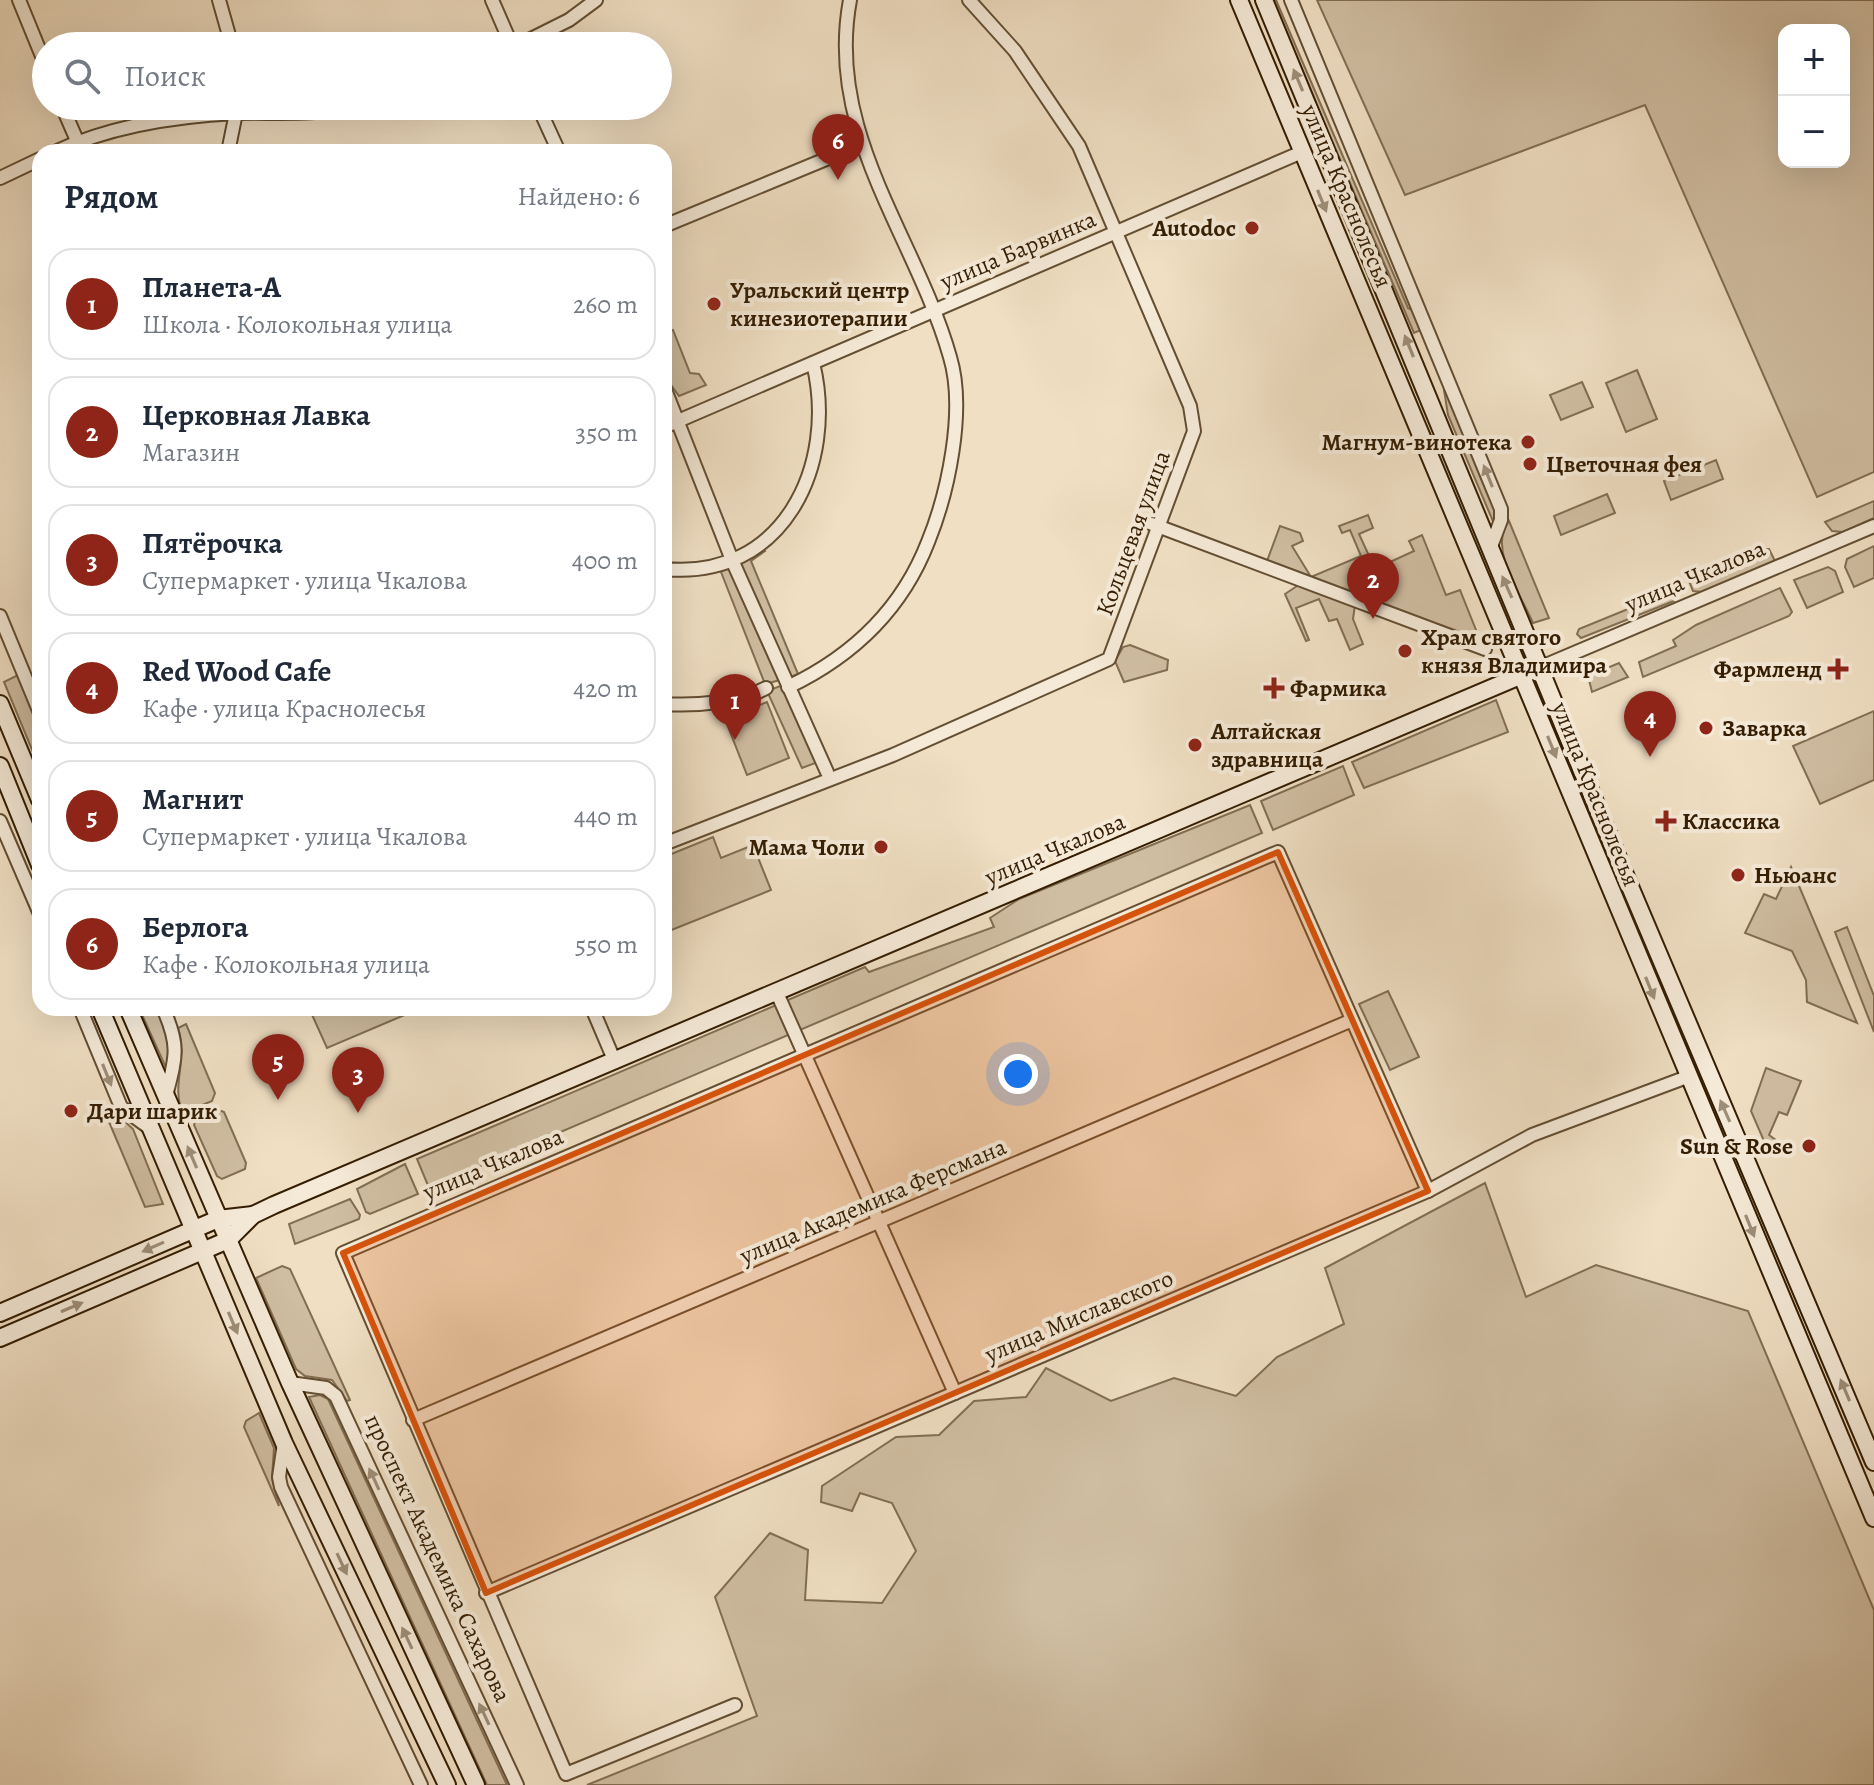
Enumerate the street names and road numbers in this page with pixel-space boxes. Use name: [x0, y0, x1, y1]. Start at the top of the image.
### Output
street label: улица Краснолесья: [1294, 98, 1400, 293]
street label: улица Барвинка: [934, 203, 1101, 298]
street label: Кольцевая улица: [1088, 446, 1178, 620]
street label: улица Чкалова: [1619, 532, 1770, 620]
street label: улица Краснолесья: [1544, 696, 1648, 891]
street label: улица Чкалова: [979, 805, 1130, 893]
street label: улица Чкалова: [417, 1120, 568, 1208]
street label: улица Академика Ферсмана: [734, 1130, 1011, 1272]
street label: улица Миславского: [979, 1262, 1178, 1371]
street label: проспект Академика Сахарова: [357, 1409, 519, 1707]

